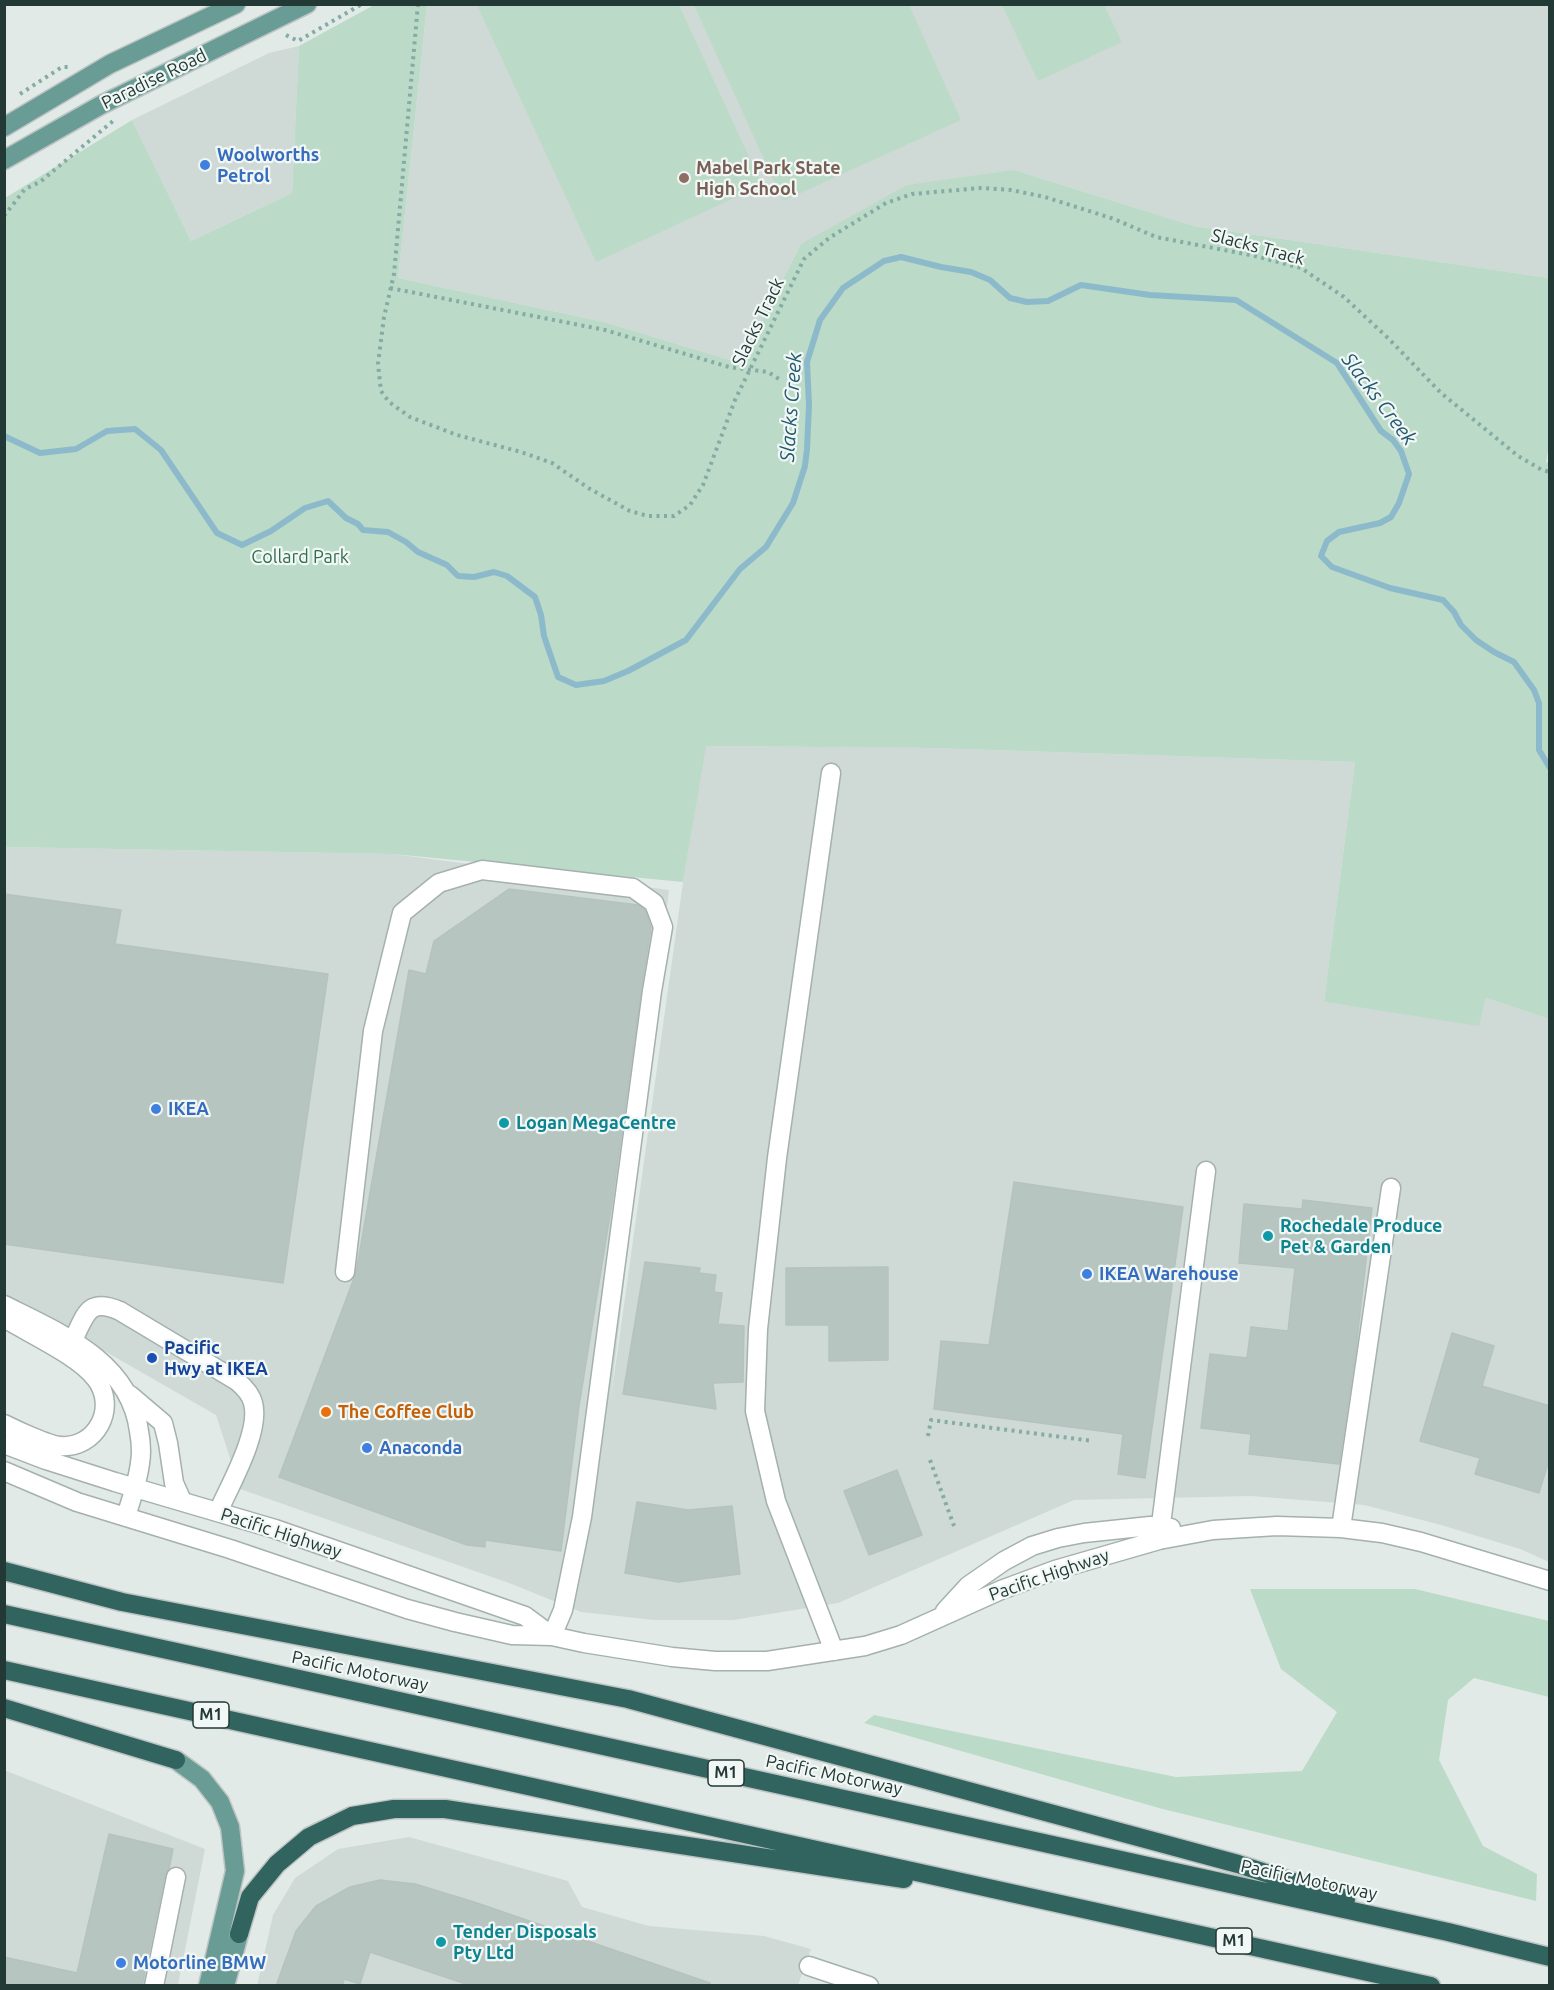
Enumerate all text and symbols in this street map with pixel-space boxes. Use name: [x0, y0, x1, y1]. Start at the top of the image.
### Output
street label: Paradise Road: [98, 44, 210, 114]
place label: Woolworths Petrol: [217, 144, 319, 186]
place label: Mabel Park State High School: [696, 157, 841, 200]
marker: Woolworths Petrol: [198, 158, 212, 172]
marker: Mabel Park State High School: [677, 171, 691, 185]
street label: Slacks Track: [1209, 224, 1307, 270]
street label: Slacks Track: [727, 274, 789, 370]
water label: Slacks Creek: [1336, 348, 1422, 450]
water label: Slacks Creek: [775, 351, 807, 463]
park label: Collard Park: [251, 546, 349, 568]
place label: IKEA: [168, 1098, 209, 1120]
marker: IKEA: [149, 1102, 163, 1116]
place label: Logan MegaCentre: [516, 1112, 676, 1134]
marker: Logan MegaCentre: [497, 1116, 511, 1130]
place label: Rochedale Produce Pet & Garden: [1280, 1215, 1442, 1258]
marker: Rochedale Produce Pet & Garden: [1261, 1229, 1275, 1243]
place label: IKEA Warehouse: [1099, 1263, 1239, 1285]
marker: IKEA Warehouse: [1080, 1267, 1094, 1281]
place label: Pacific Hwy at IKEA: [164, 1337, 268, 1380]
marker: Pacific Hwy at IKEA: [145, 1351, 159, 1365]
place label: The Coffee Club: [338, 1401, 474, 1423]
marker: The Coffee Club: [319, 1405, 333, 1419]
place label: Anaconda: [379, 1437, 462, 1459]
marker: Anaconda: [360, 1441, 374, 1455]
street label: Pacific Highway: [218, 1503, 344, 1563]
street label: Pacific Highway: [986, 1544, 1112, 1606]
street label: Pacific Motorway: [290, 1646, 430, 1696]
road number: M1: [193, 1702, 229, 1728]
street label: Pacific Motorway: [764, 1750, 904, 1800]
road number: M1: [708, 1760, 744, 1786]
street label: Pacific Motorway: [1239, 1855, 1379, 1905]
place label: Tender Disposals Pty Ltd: [453, 1921, 597, 1964]
road number: M1: [1216, 1928, 1252, 1954]
marker: Tender Disposals Pty Ltd: [434, 1935, 448, 1949]
place label: Motorline BMW: [133, 1952, 266, 1974]
marker: Motorline BMW: [114, 1956, 128, 1970]

